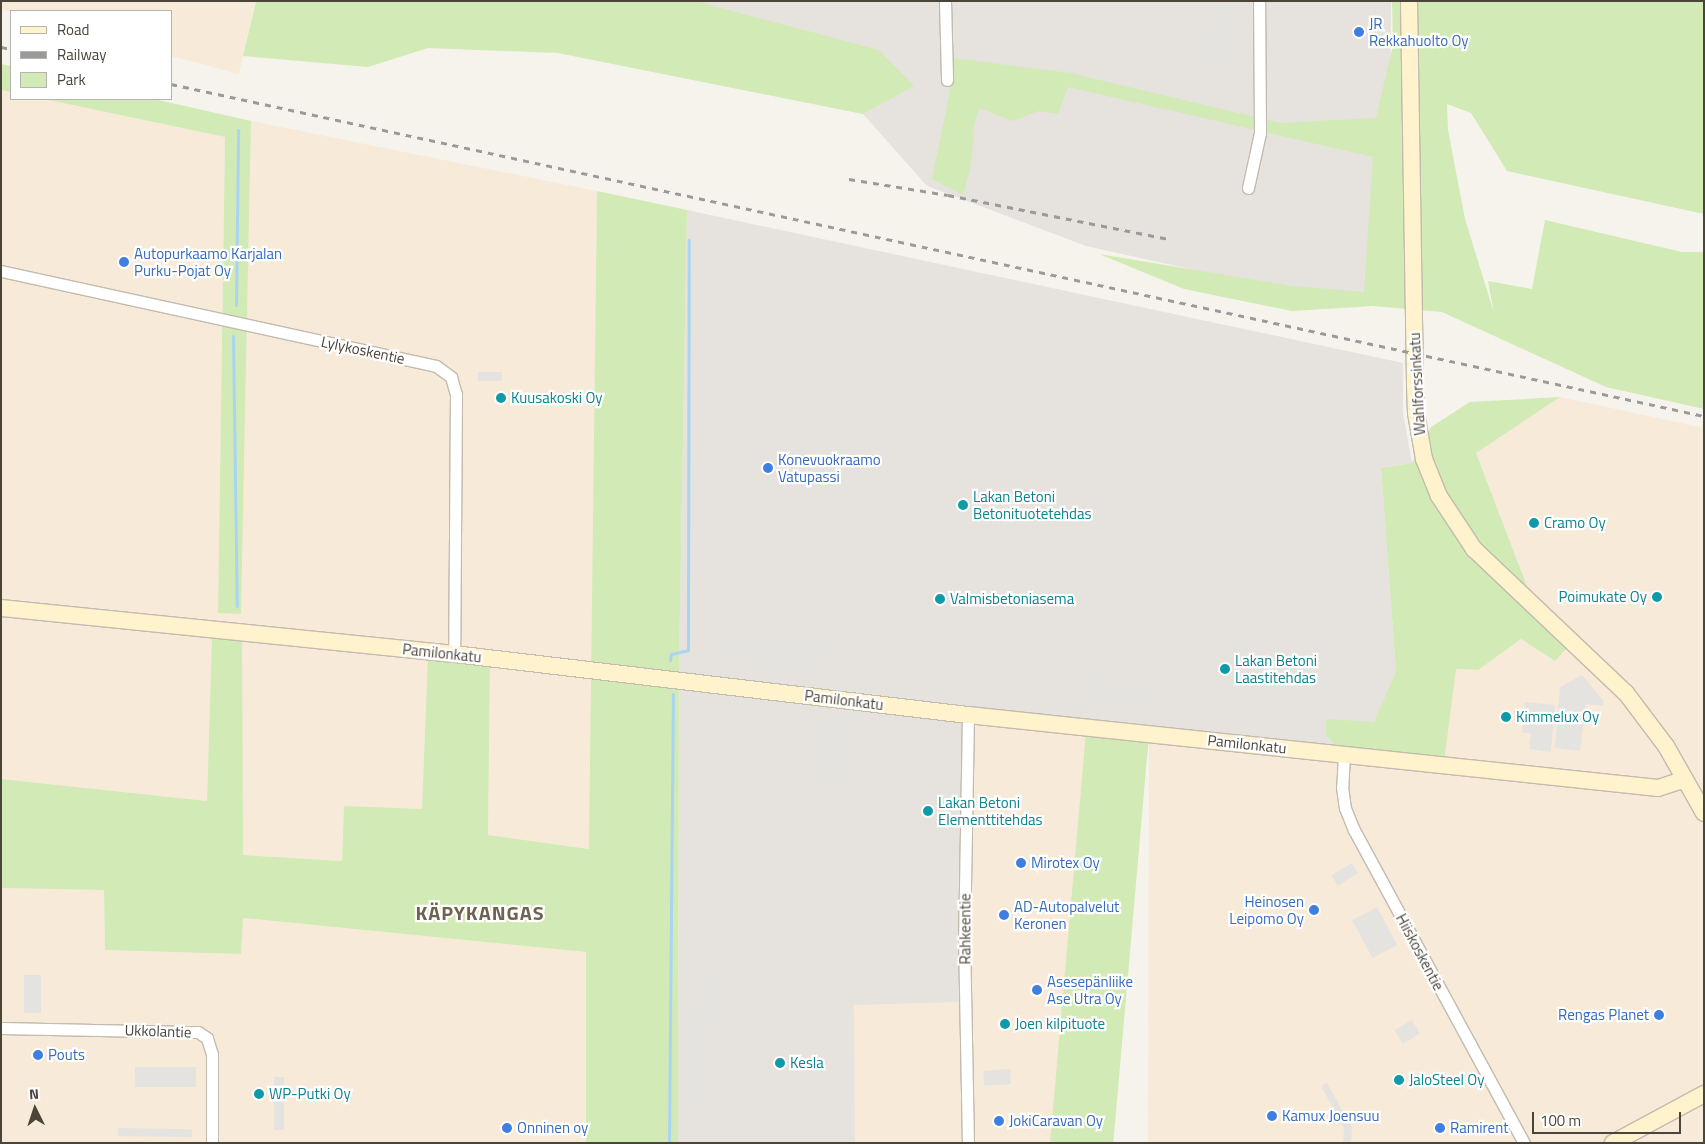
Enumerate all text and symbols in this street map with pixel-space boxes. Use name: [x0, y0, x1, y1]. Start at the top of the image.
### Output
legend: [10, 10, 172, 100]
place label: JR Rekkahuolto Oy: [1369, 14, 1469, 49]
text: Road: [57, 18, 89, 41]
marker: JR Rekkahuolto Oy: [1353, 26, 1365, 38]
text: Railway: [57, 43, 107, 66]
text: Park: [57, 68, 86, 91]
place label: Autopurkaamo Karjalan Purku-Pojat Oy: [134, 244, 282, 279]
marker: Autopurkaamo Karjalan Purku-Pojat Oy: [118, 256, 130, 268]
street label: Lylykoskentie: [320, 332, 406, 368]
street label: Wahlforssinkatu: [1405, 332, 1429, 436]
place label: Kuusakoski Oy: [511, 389, 603, 407]
marker: Kuusakoski Oy: [495, 392, 507, 404]
place label: Konevuokraamo Vatupassi: [778, 450, 881, 485]
marker: Konevuokraamo Vatupassi: [762, 462, 774, 474]
place label: Lakan Betoni Betonituotetehdas: [973, 487, 1091, 522]
marker: Lakan Betoni Betonituotetehdas: [957, 499, 969, 511]
place label: Cramo Oy: [1544, 514, 1606, 532]
marker: Cramo Oy: [1528, 517, 1540, 529]
place label: Poimukate Oy: [1559, 588, 1647, 606]
place label: Valmisbetoniasema: [950, 590, 1074, 608]
marker: Poimukate Oy: [1651, 591, 1663, 603]
marker: Valmisbetoniasema: [934, 593, 946, 605]
street label: Pamilonkatu: [402, 640, 482, 666]
place label: Lakan Betoni Laastitehdas: [1235, 651, 1317, 686]
marker: Lakan Betoni Laastitehdas: [1219, 663, 1231, 675]
street label: Pamilonkatu: [803, 686, 885, 714]
place label: Kimmelux Oy: [1516, 708, 1599, 726]
marker: Kimmelux Oy: [1500, 711, 1512, 723]
street label: Pamilonkatu: [1207, 731, 1287, 757]
place label: Lakan Betoni Elementtitehdas: [938, 793, 1043, 828]
marker: Lakan Betoni Elementtitehdas: [922, 805, 934, 817]
place label: Mirotex Oy: [1031, 854, 1100, 872]
marker: Mirotex Oy: [1015, 857, 1027, 869]
place label: Heinosen Leipomo Oy: [1229, 892, 1304, 927]
street label: Rahkeentie: [956, 893, 974, 965]
place label: AD-Autopalvelut Keronen: [1014, 897, 1119, 932]
district label: KÄPYKANGAS: [414, 900, 546, 924]
marker: Heinosen Leipomo Oy: [1308, 904, 1320, 916]
marker: AD-Autopalvelut Keronen: [998, 909, 1010, 921]
street label: Hiiskoskentie: [1392, 911, 1448, 993]
place label: Asesepänliike Ase Utra Oy: [1047, 972, 1133, 1007]
marker: Asesepänliike Ase Utra Oy: [1031, 984, 1043, 996]
place label: Rengas Planet: [1558, 1006, 1649, 1024]
marker: Rengas Planet: [1653, 1009, 1665, 1021]
place label: Joen kilpituote: [1015, 1015, 1105, 1033]
marker: Joen kilpituote: [999, 1018, 1011, 1030]
street label: Ukkolantie: [124, 1021, 192, 1041]
place label: Pouts: [48, 1046, 85, 1064]
marker: Pouts: [32, 1049, 44, 1061]
place label: Kesla: [790, 1054, 824, 1072]
marker: Kesla: [774, 1057, 786, 1069]
place label: JaloSteel Oy: [1409, 1071, 1484, 1089]
marker: JaloSteel Oy: [1393, 1074, 1405, 1086]
text: N: [28, 1083, 39, 1104]
north arrow: [10, 1084, 60, 1134]
place label: WP-Putki Oy: [269, 1085, 351, 1103]
marker: WP-Putki Oy: [253, 1088, 265, 1100]
scale bar: [1535, 1102, 1684, 1134]
place label: Kamux Joensuu: [1282, 1107, 1379, 1125]
text: 100 m: [1540, 1109, 1581, 1132]
marker: Kamux Joensuu: [1266, 1110, 1278, 1122]
place label: JokiCaravan Oy: [1009, 1112, 1103, 1130]
marker: JokiCaravan Oy: [993, 1115, 1005, 1127]
place label: Onninen oy: [517, 1119, 588, 1137]
place label: Ramirent: [1450, 1119, 1508, 1137]
marker: Onninen oy: [501, 1122, 513, 1134]
marker: Ramirent: [1434, 1122, 1446, 1134]

